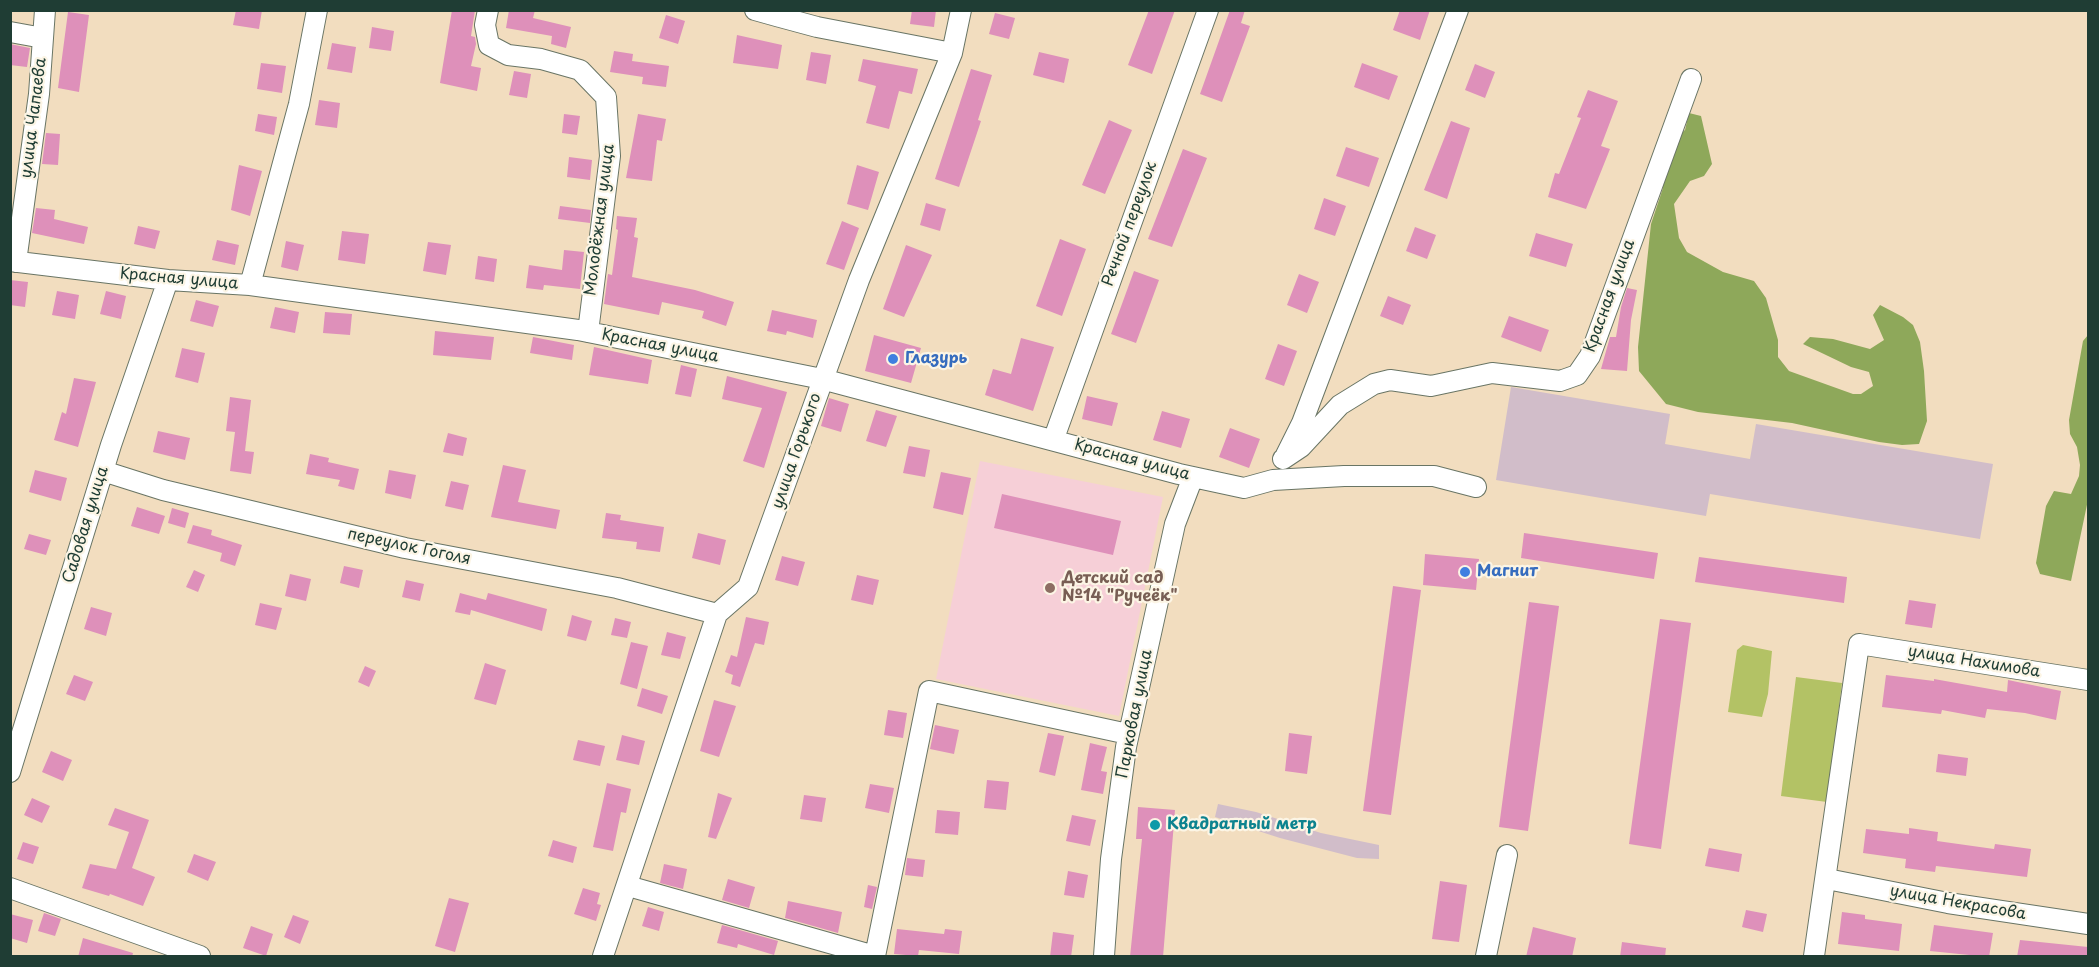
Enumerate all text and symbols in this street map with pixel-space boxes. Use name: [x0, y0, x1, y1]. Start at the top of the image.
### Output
street label: улица Чапаева: [17, 57, 51, 179]
street label: Молодёжная улица: [581, 143, 619, 297]
street label: Речной переулок: [1099, 159, 1161, 289]
street label: Красная улица: [1581, 237, 1639, 355]
street label: Красная улица: [119, 264, 239, 294]
street label: Красная улица: [600, 325, 720, 367]
place label: Глазурь: [905, 349, 967, 369]
marker: Глазурь: [886, 352, 900, 366]
street label: улица Горького: [768, 391, 826, 511]
street label: Красная улица: [1072, 435, 1192, 485]
street label: Садовая улица: [59, 464, 113, 586]
street label: переулок Гоголя: [346, 525, 472, 569]
place label: Магнит: [1477, 562, 1538, 582]
marker: Магнит: [1458, 565, 1472, 579]
place label: Детский сад №14 "Ручеёк": [1062, 569, 1177, 607]
marker: Детский сад №14 "Ручеёк": [1043, 581, 1057, 595]
street label: улица Нахимова: [1906, 642, 2042, 682]
street label: Парковая улица: [1113, 648, 1157, 780]
place label: Квадратный метр: [1167, 815, 1317, 835]
marker: Квадратный метр: [1148, 818, 1162, 832]
street label: улица Некрасова: [1888, 882, 2028, 924]

